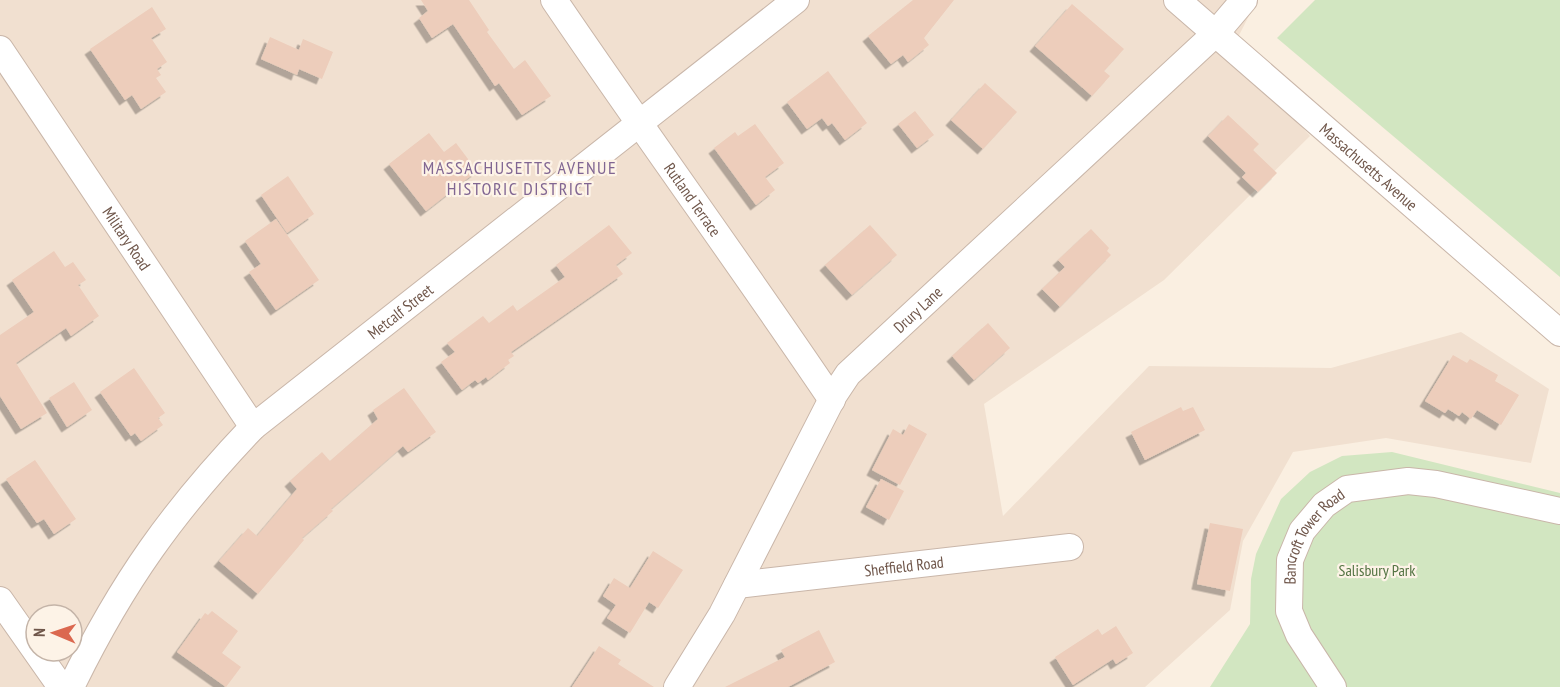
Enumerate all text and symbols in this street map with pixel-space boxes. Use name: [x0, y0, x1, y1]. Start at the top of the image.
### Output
street label: Massachusetts Avenue: [1316, 119, 1422, 215]
district label: MASSACHUSETTS AVENUE HISTORIC DISTRICT: [423, 156, 617, 200]
street label: Rutland Terrace: [660, 159, 726, 240]
street label: Military Road: [98, 203, 155, 274]
street label: Metcalf Street: [363, 279, 437, 343]
street label: Drury Lane: [889, 282, 946, 337]
street label: Bancroft Tower Road: [1280, 484, 1348, 585]
street label: Sheffield Road: [863, 551, 945, 580]
park label: Salisbury Park: [1339, 560, 1416, 580]
north arrow: [24, 603, 84, 663]
text: N: [29, 628, 49, 637]

